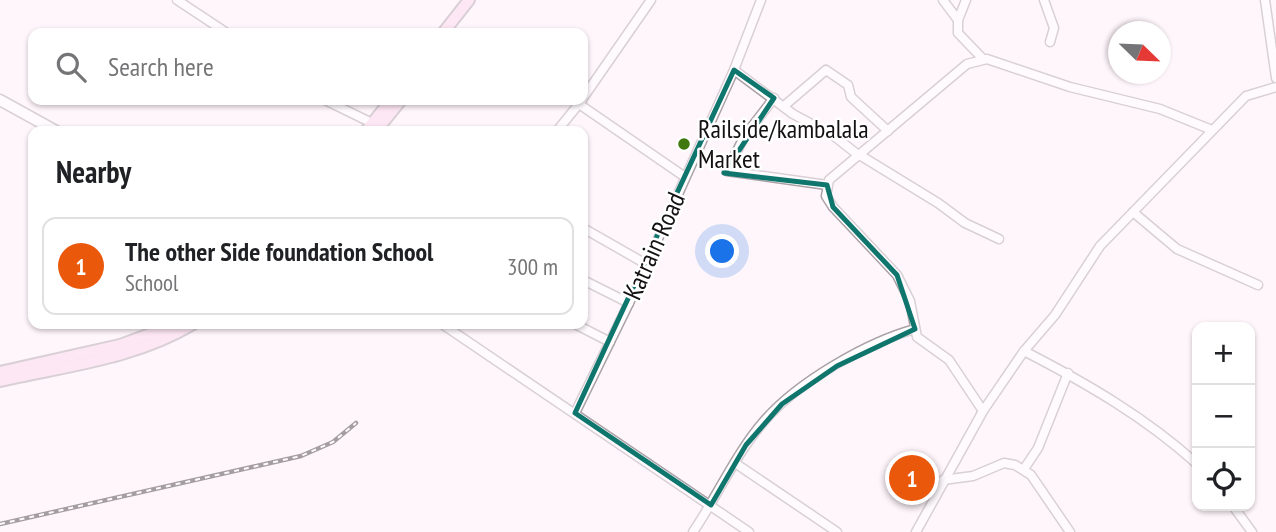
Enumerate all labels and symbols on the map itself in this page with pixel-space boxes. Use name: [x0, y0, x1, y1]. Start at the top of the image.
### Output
north arrow: [1108, 21, 1171, 84]
place label: Railside/kambalala Market: [698, 112, 869, 175]
marker: Railside/kambalala Market: [676, 136, 692, 152]
street label: Katrain Road: [615, 187, 692, 305]
your location: [705, 234, 739, 268]
pin: 1: [889, 452, 935, 504]

